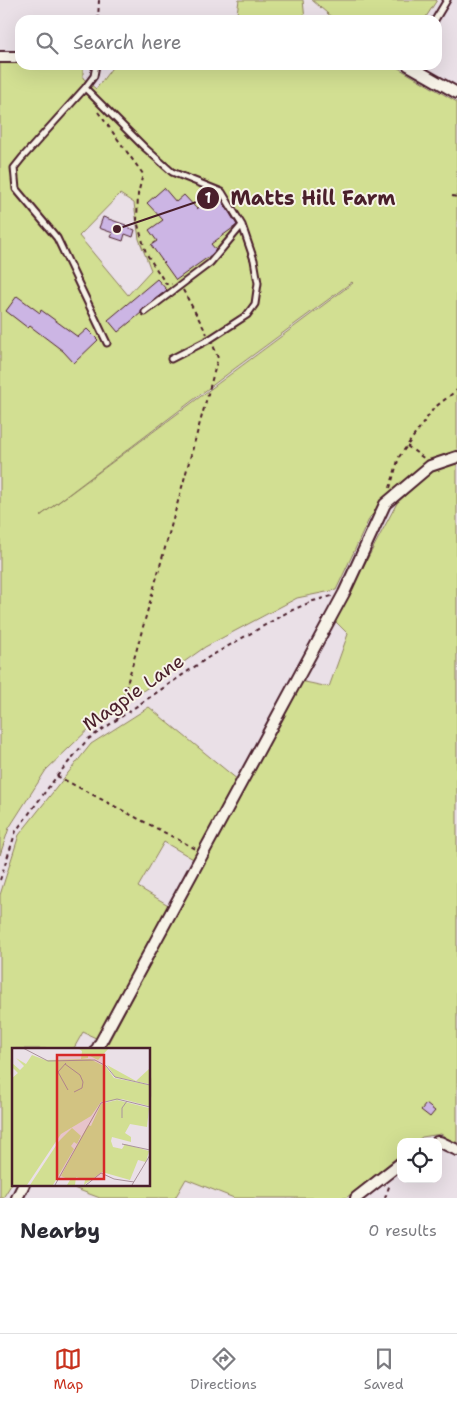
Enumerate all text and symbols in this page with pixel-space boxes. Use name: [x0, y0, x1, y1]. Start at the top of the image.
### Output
search box: [15, 15, 442, 70]
icon: search: [33, 29, 61, 57]
text: Search here: [73, 30, 182, 55]
callout: Matts Hill Farm: [196, 180, 406, 215]
text: Matts Hill Farm: [230, 185, 396, 211]
text: 1: [205, 188, 212, 208]
street label: Magpie Lane: [78, 648, 189, 737]
inset map: [12, 1048, 150, 1186]
map controls: [397, 1138, 442, 1183]
button: locate: [397, 1138, 442, 1183]
text: Nearby: [20, 1217, 100, 1245]
text: 0 results: [368, 1220, 437, 1241]
tab: Map: [53, 1345, 83, 1393]
tab: Directions: [190, 1345, 257, 1393]
tab: Saved: [364, 1345, 404, 1393]

